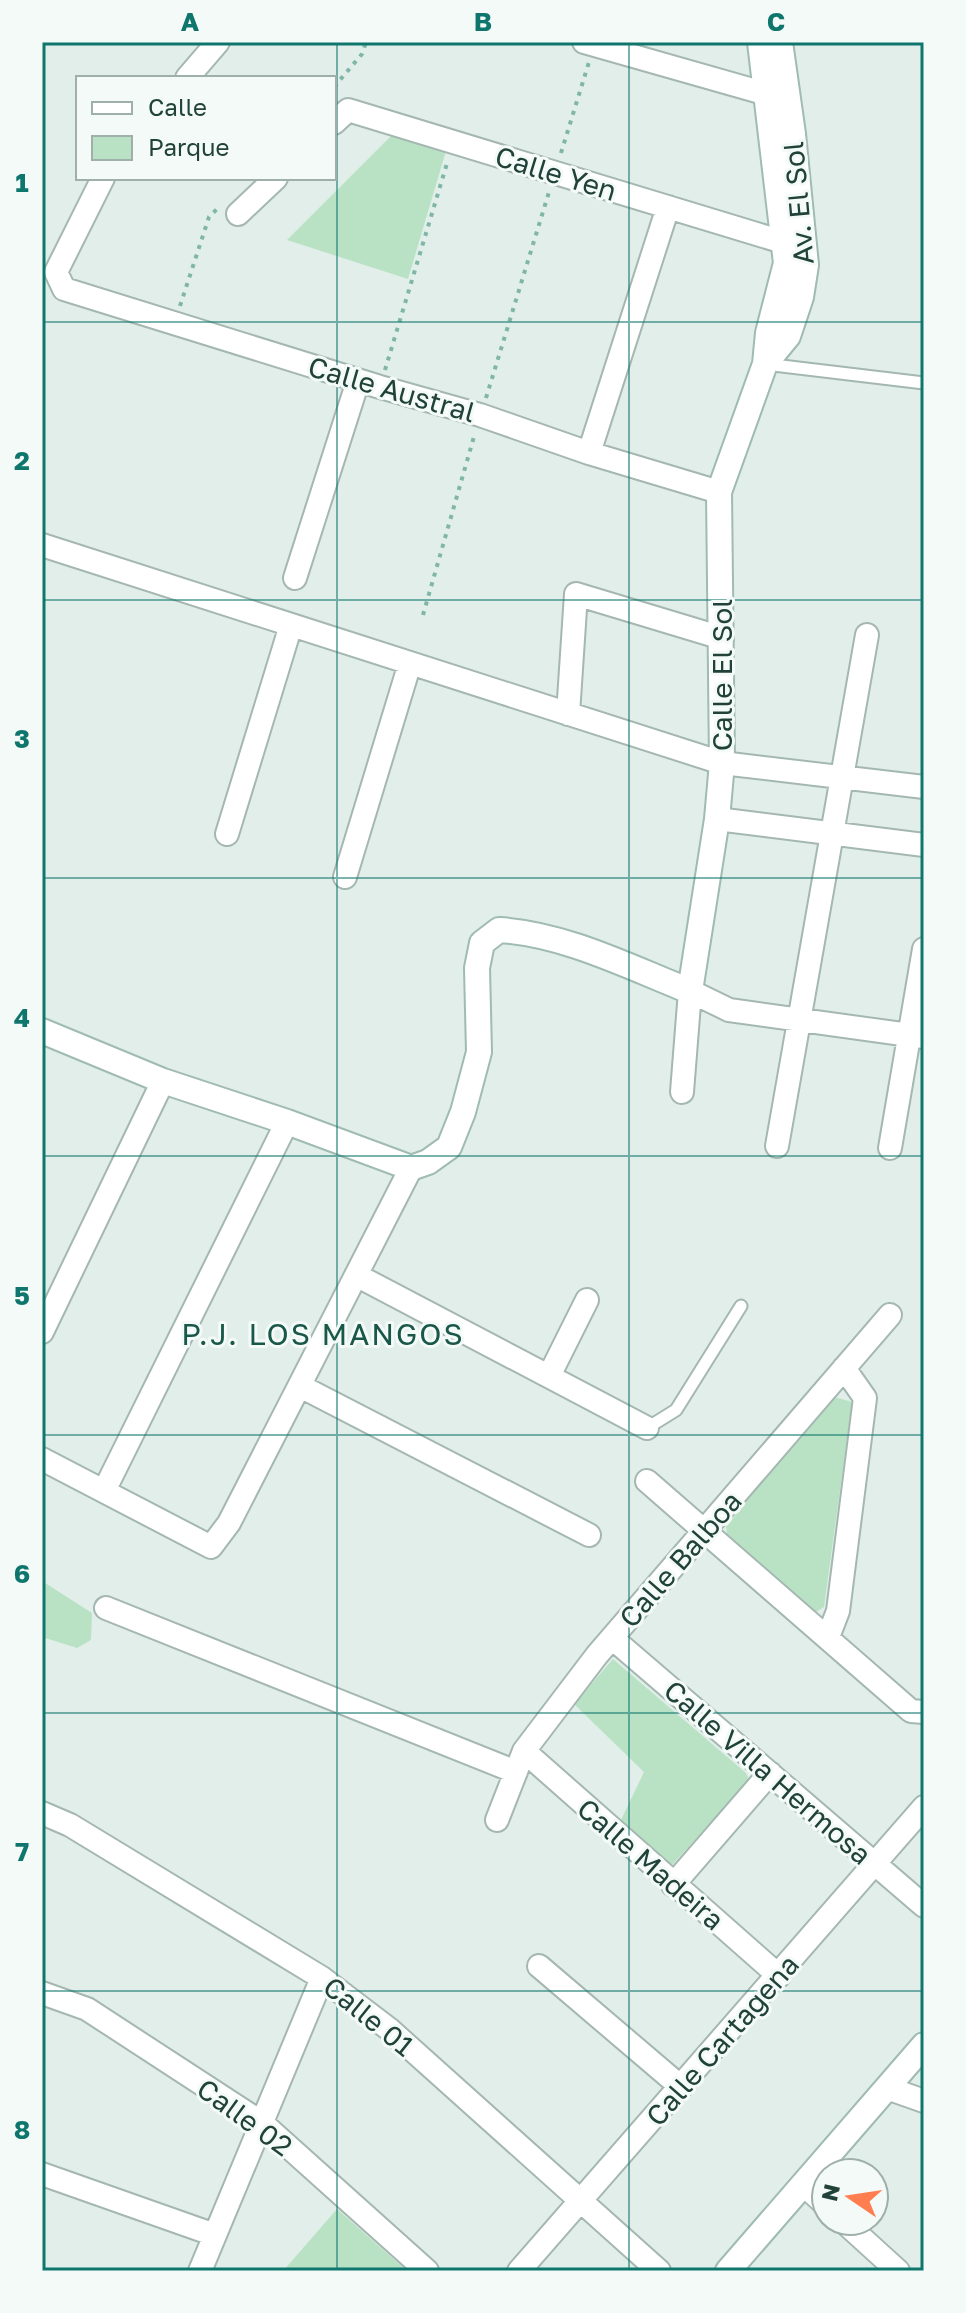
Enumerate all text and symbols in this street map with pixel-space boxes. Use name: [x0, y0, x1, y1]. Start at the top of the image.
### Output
text: A: [181, 6, 200, 37]
text: B: [474, 6, 492, 37]
text: C: [767, 6, 785, 37]
legend: [76, 76, 336, 180]
text: Calle: [148, 92, 207, 121]
text: Parque: [148, 132, 229, 161]
street label: Calle Yen: [491, 139, 621, 207]
street label: Av. El Sol: [776, 140, 820, 266]
text: 1: [15, 167, 29, 198]
street label: Calle Austral: [305, 349, 479, 429]
text: 2: [14, 445, 30, 476]
street label: Calle El Sol: [705, 599, 738, 751]
text: 3: [14, 723, 30, 754]
text: 4: [14, 1002, 30, 1033]
text: 5: [14, 1280, 30, 1311]
district label: P.J. LOS MANGOS: [181, 1316, 465, 1352]
street label: Calle Balboa: [612, 1484, 748, 1634]
text: 6: [14, 1558, 30, 1589]
street label: Calle Villa Hermosa: [658, 1673, 878, 1871]
street label: Calle Madeira: [571, 1791, 731, 1937]
text: 7: [15, 1836, 29, 1867]
street label: Calle Cartagena: [639, 1948, 805, 2132]
street label: Calle 01: [317, 1970, 421, 2062]
street label: Calle 02: [191, 2072, 299, 2162]
text: 8: [14, 2114, 30, 2145]
north arrow: [810, 2157, 890, 2237]
text: N: [815, 2181, 845, 2204]

